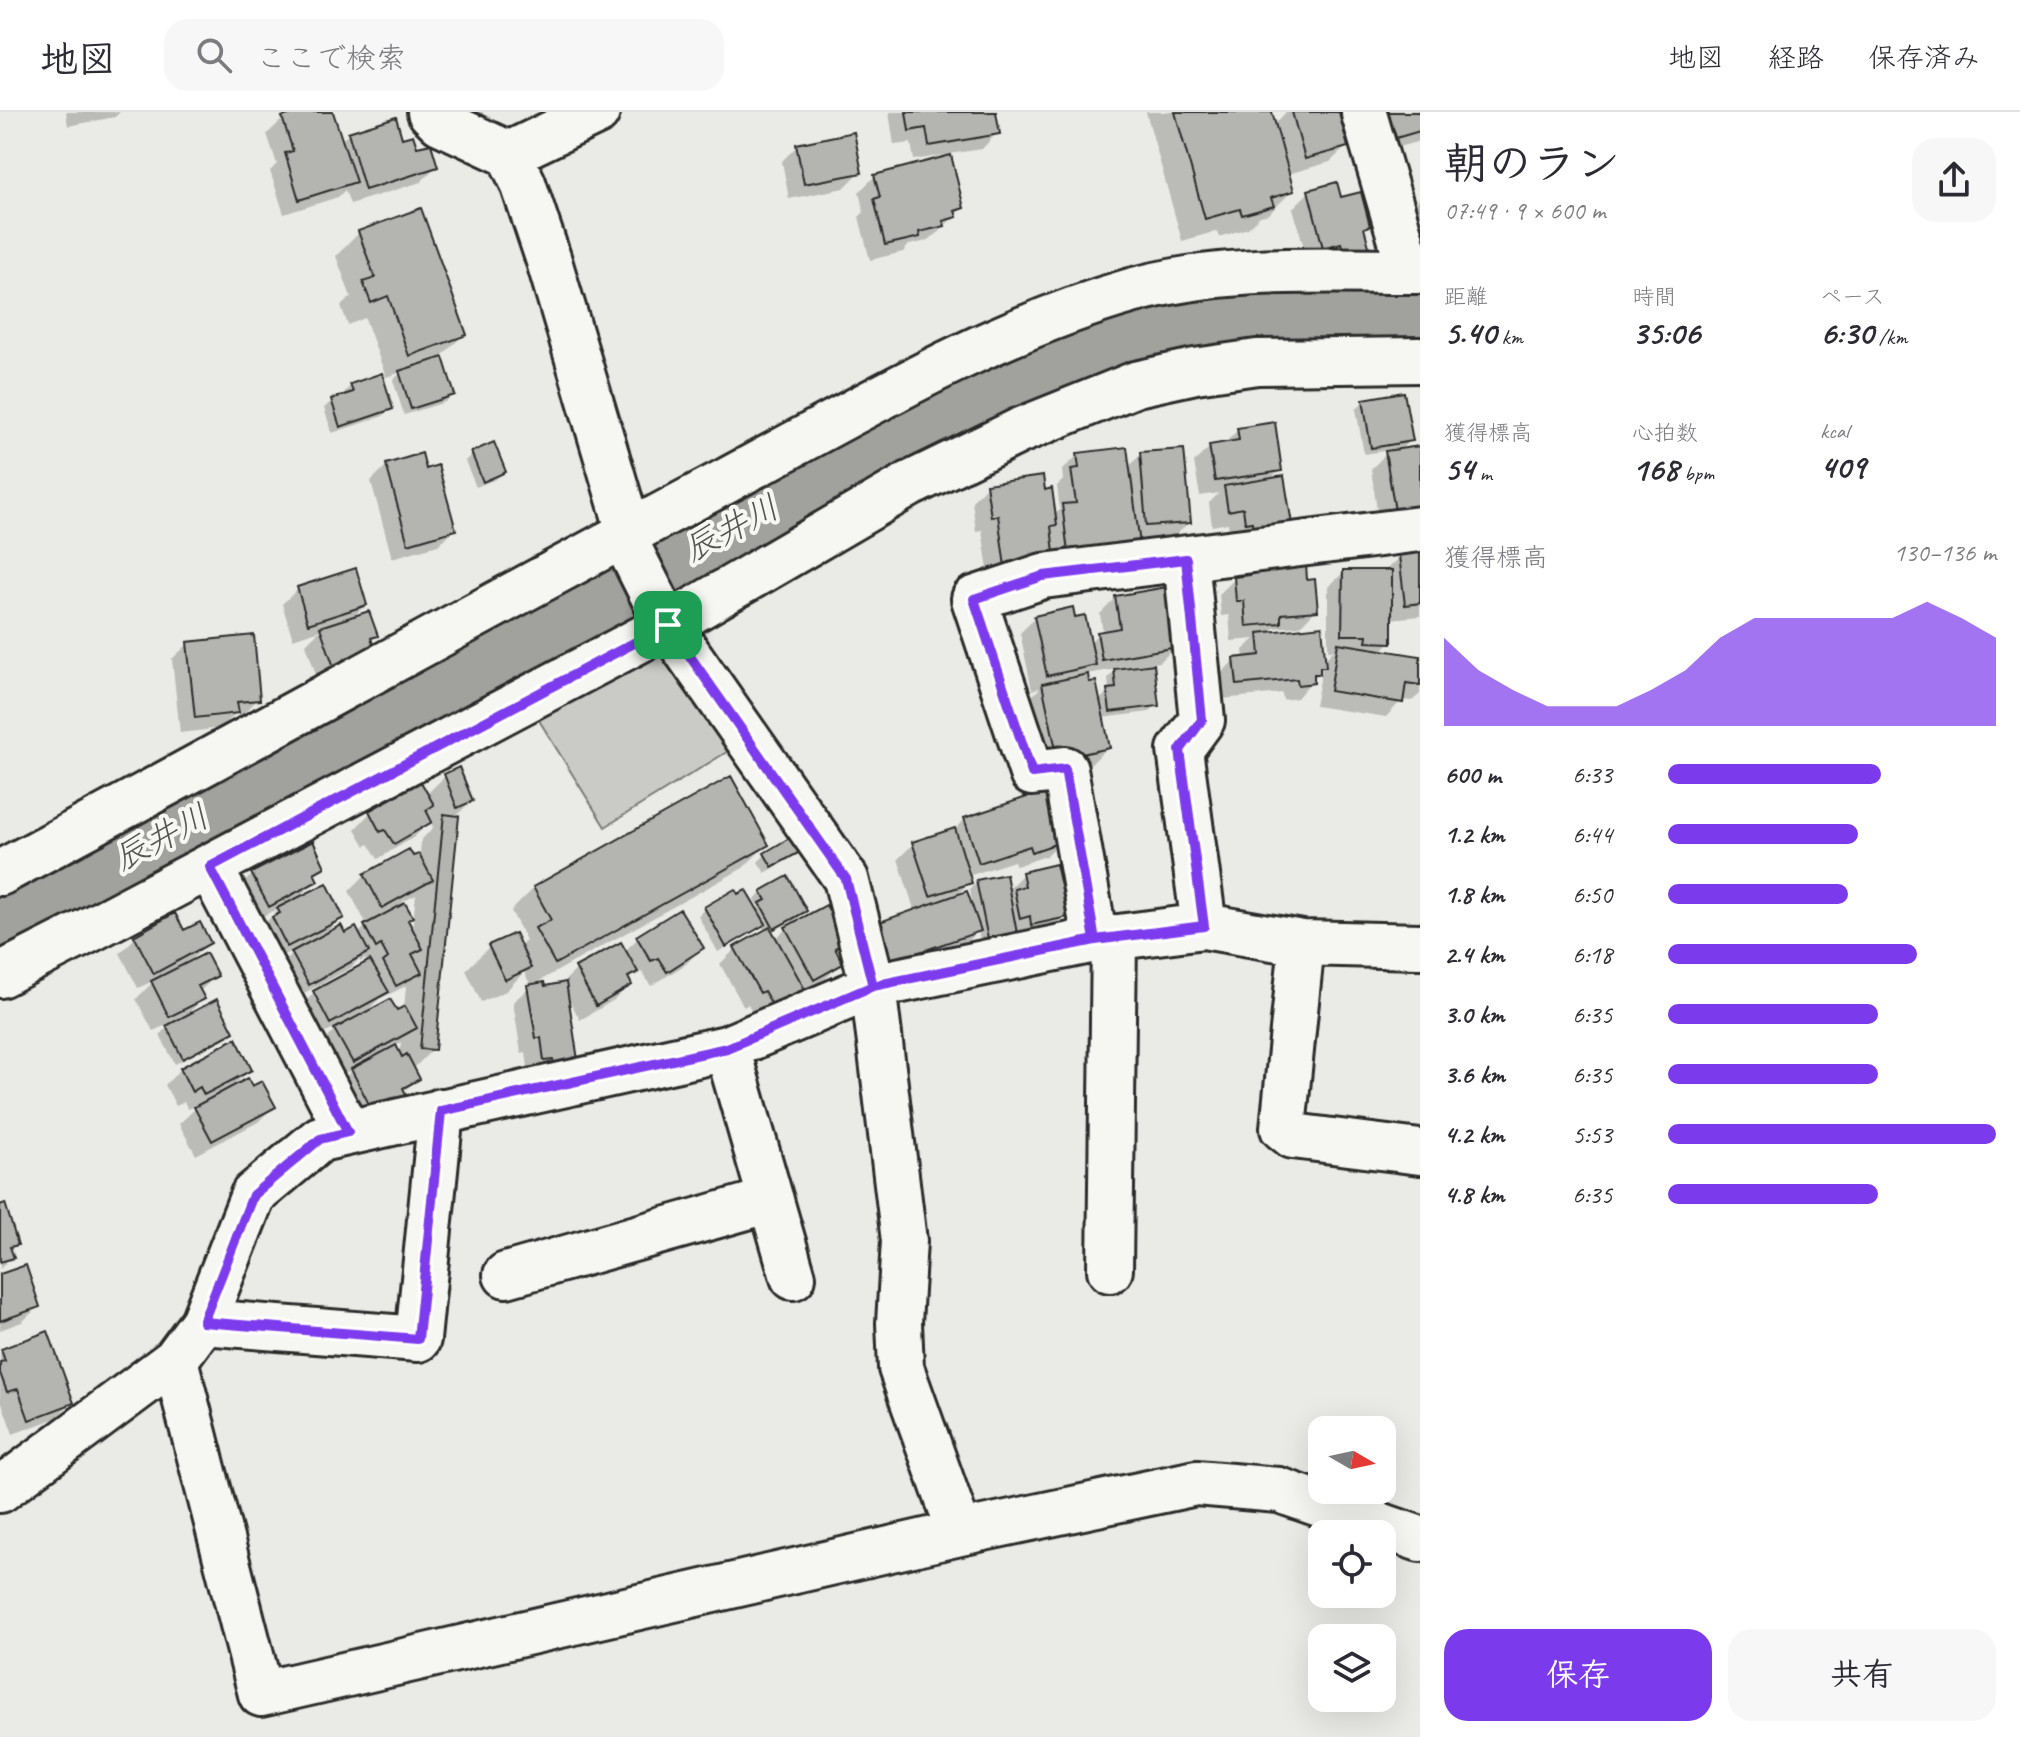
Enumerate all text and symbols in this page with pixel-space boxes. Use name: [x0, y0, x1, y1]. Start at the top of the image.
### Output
search box: [164, 19, 724, 91]
icon: search: [192, 33, 236, 77]
text: 地図: [40, 36, 116, 83]
text: ここで検索: [256, 39, 406, 77]
text: 地図: [1668, 40, 1724, 75]
text: 経路: [1768, 40, 1824, 75]
text: 保存済み: [1868, 40, 1980, 75]
text: 朝のラン: [1444, 136, 1620, 191]
button: share: [1912, 138, 1996, 222]
text: 07:49 · 9 × 600 m: [1444, 194, 1605, 227]
text: 距離: [1444, 283, 1488, 311]
text: 時間: [1632, 283, 1676, 311]
text: ペース: [1820, 283, 1885, 311]
text: 5.40: [1444, 311, 1496, 354]
text: 35:06: [1632, 311, 1700, 354]
text: 6:30: [1820, 311, 1873, 354]
text: km: [1496, 323, 1523, 351]
text: /km: [1873, 323, 1907, 351]
text: kcal: [1820, 417, 1849, 445]
text: 獲得標高: [1444, 419, 1532, 447]
text: 心拍数: [1632, 419, 1698, 447]
text: 409: [1820, 445, 1866, 488]
text: 54: [1444, 447, 1474, 490]
text: 168: [1632, 447, 1679, 490]
text: m: [1474, 459, 1492, 487]
text: bpm: [1679, 459, 1714, 487]
water label: 辰井川: [676, 485, 786, 571]
text: 130–136 m: [1893, 536, 1996, 569]
text: 獲得標高: [1444, 541, 1548, 574]
pin: [634, 591, 702, 659]
icon: arrive: [646, 603, 690, 647]
text: 600 m: [1444, 758, 1501, 791]
text: 6:33: [1572, 758, 1612, 791]
water label: 辰井川: [106, 794, 216, 880]
text: 1.2 km: [1444, 818, 1504, 851]
text: 6:44: [1572, 818, 1612, 851]
text: 1.8 km: [1444, 878, 1504, 911]
text: 6:50: [1572, 878, 1612, 911]
text: 2.4 km: [1444, 938, 1504, 971]
text: 6:18: [1572, 938, 1612, 971]
text: 3.0 km: [1444, 998, 1504, 1031]
text: 6:35: [1572, 998, 1612, 1031]
text: 3.6 km: [1444, 1058, 1505, 1091]
text: 6:35: [1572, 1058, 1612, 1091]
text: 4.2 km: [1444, 1118, 1504, 1151]
text: 5:53: [1572, 1118, 1612, 1151]
text: 4.8 km: [1444, 1178, 1504, 1211]
text: 6:35: [1572, 1178, 1612, 1211]
north arrow: [1308, 1416, 1396, 1504]
map controls: [1308, 1416, 1396, 1712]
button: locate: [1308, 1520, 1396, 1608]
button: layers: [1308, 1624, 1396, 1712]
button: 保存: [1444, 1629, 1712, 1721]
button: 共有: [1728, 1629, 1996, 1721]

